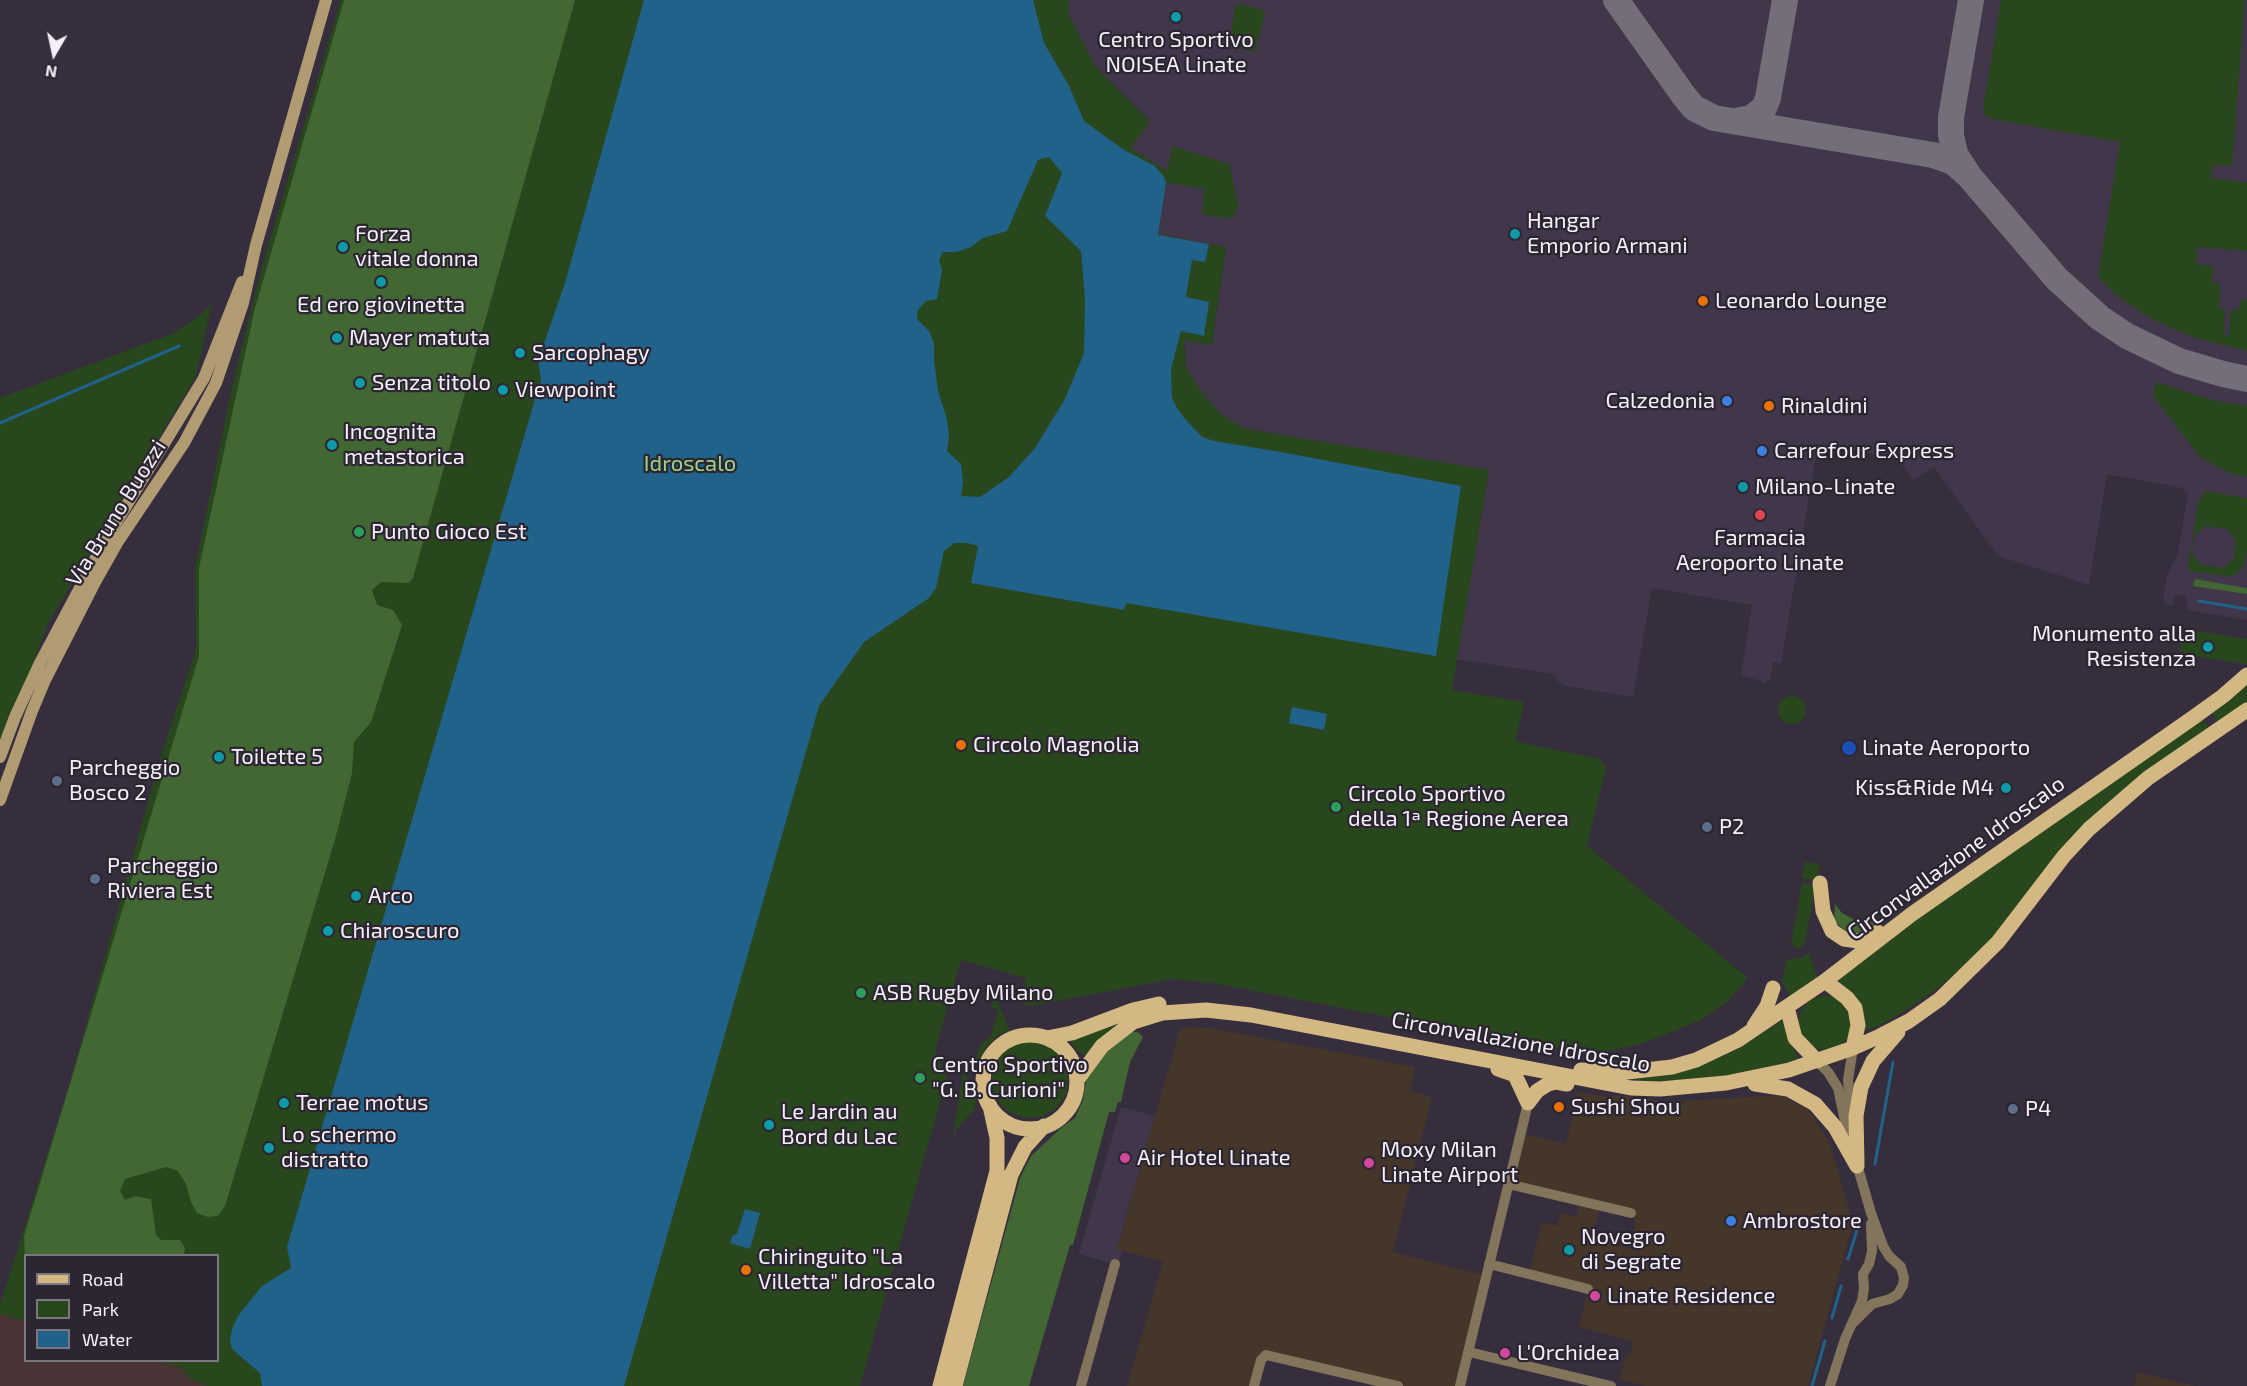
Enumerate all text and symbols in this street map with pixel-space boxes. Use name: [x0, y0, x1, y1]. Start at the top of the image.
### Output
marker: Centro Sportivo NOISEA Linate: [1169, 10, 1183, 24]
north arrow: [24, 24, 84, 84]
place label: Centro Sportivo NOISEA Linate: [1098, 27, 1254, 78]
text: N: [44, 62, 58, 83]
place label: Hangar Emporio Armani: [1527, 208, 1688, 260]
place label: Forza vitale donna: [355, 221, 479, 272]
marker: Hangar Emporio Armani: [1508, 227, 1522, 241]
marker: Forza vitale donna: [336, 240, 350, 254]
marker: Ed ero giovinetta: [374, 275, 388, 289]
place label: Leonardo Lounge: [1715, 288, 1887, 314]
place label: Ed ero giovinetta: [297, 292, 465, 318]
marker: Leonardo Lounge: [1696, 294, 1710, 308]
place label: Mayer matuta: [349, 325, 490, 351]
marker: Mayer matuta: [330, 331, 344, 345]
place label: Sarcophagy: [532, 340, 650, 366]
marker: Sarcophagy: [513, 346, 527, 360]
place label: Senza titolo: [372, 370, 491, 396]
marker: Senza titolo: [353, 376, 367, 390]
place label: Viewpoint: [515, 377, 616, 403]
marker: Viewpoint: [496, 383, 510, 397]
place label: Calzedonia: [1605, 388, 1715, 414]
place label: Rinaldini: [1781, 393, 1868, 419]
marker: Calzedonia: [1720, 394, 1734, 408]
marker: Rinaldini: [1762, 399, 1776, 413]
place label: Incognita metastorica: [344, 419, 465, 470]
street label: Via Bruno Buozzi: [60, 435, 172, 591]
marker: Incognita metastorica: [325, 438, 339, 452]
place label: Carrefour Express: [1774, 438, 1954, 464]
marker: Carrefour Express: [1755, 444, 1769, 458]
park label: Idroscalo: [644, 451, 736, 477]
place label: Milano-Linate: [1755, 474, 1895, 500]
marker: Milano-Linate: [1736, 480, 1750, 494]
marker: Farmacia Aeroporto Linate: [1753, 508, 1767, 522]
place label: Punto Gioco Est: [371, 519, 527, 545]
marker: Punto Gioco Est: [352, 525, 366, 539]
place label: Farmacia Aeroporto Linate: [1676, 525, 1844, 576]
place label: Monumento alla Resistenza: [2032, 621, 2196, 672]
marker: Monumento alla Resistenza: [2201, 640, 2215, 654]
place label: Circolo Magnolia: [973, 732, 1140, 758]
place label: Linate Aeroporto: [1862, 735, 2030, 761]
marker: Circolo Magnolia: [954, 738, 968, 752]
marker: Linate Aeroporto: [1840, 739, 1858, 757]
place label: Toilette 5: [231, 744, 323, 770]
marker: Toilette 5: [212, 750, 226, 764]
place label: Parcheggio Bosco 2: [69, 755, 180, 806]
street label: Circonvallazione Idroscalo: [1842, 770, 2070, 946]
marker: Parcheggio Bosco 2: [50, 774, 64, 788]
place label: Kiss&Ride M4: [1855, 775, 1994, 801]
place label: Circolo Sportivo della 1ª Regione Aerea: [1348, 781, 1569, 832]
marker: Kiss&Ride M4: [1999, 781, 2013, 795]
marker: Circolo Sportivo della 1ª Regione Aerea: [1329, 800, 1343, 814]
place label: P2: [1719, 814, 1744, 840]
marker: P2: [1700, 820, 1714, 834]
place label: Parcheggio Riviera Est: [107, 853, 218, 904]
marker: Parcheggio Riviera Est: [88, 872, 102, 886]
place label: Arco: [368, 883, 413, 909]
marker: Arco: [349, 889, 363, 903]
place label: Chiaroscuro: [340, 918, 459, 944]
marker: Chiaroscuro: [321, 924, 335, 938]
place label: ASB Rugby Milano: [873, 980, 1054, 1006]
marker: ASB Rugby Milano: [854, 986, 868, 1000]
street label: Circonvallazione Idroscalo: [1390, 1006, 1652, 1078]
place label: Centro Sportivo "G. B. Curioni": [932, 1052, 1088, 1104]
marker: Centro Sportivo "G. B. Curioni": [913, 1071, 927, 1085]
place label: Terrae motus: [296, 1090, 428, 1116]
place label: Sushi Shou: [1571, 1094, 1680, 1120]
marker: Terrae motus: [277, 1096, 291, 1110]
place label: P4: [2025, 1096, 2052, 1122]
place label: Le Jardin au Bord du Lac: [781, 1099, 898, 1150]
marker: Sushi Shou: [1552, 1100, 1566, 1114]
marker: P4: [2006, 1102, 2020, 1116]
marker: Le Jardin au Bord du Lac: [762, 1118, 776, 1132]
place label: Lo schermo distratto: [281, 1122, 397, 1174]
place label: Moxy Milan Linate Airport: [1381, 1137, 1518, 1188]
marker: Lo schermo distratto: [262, 1141, 276, 1155]
place label: Air Hotel Linate: [1137, 1145, 1290, 1171]
marker: Air Hotel Linate: [1118, 1151, 1132, 1165]
marker: Moxy Milan Linate Airport: [1362, 1156, 1376, 1170]
place label: Ambrostore: [1743, 1208, 1862, 1234]
marker: Ambrostore: [1724, 1214, 1738, 1228]
place label: Novegro di Segrate: [1581, 1224, 1681, 1276]
marker: Novegro di Segrate: [1562, 1243, 1576, 1257]
place label: Chiringuito "La Villetta" Idroscalo: [758, 1244, 935, 1296]
legend: [24, 1254, 219, 1362]
marker: Chiringuito "La Villetta" Idroscalo: [739, 1263, 753, 1277]
text: Road: [82, 1268, 123, 1290]
place label: Linate Residence: [1607, 1283, 1775, 1309]
marker: Linate Residence: [1588, 1289, 1602, 1303]
text: Park: [82, 1298, 119, 1320]
text: Water: [82, 1328, 132, 1350]
place label: L'Orchidea: [1517, 1340, 1620, 1366]
marker: L'Orchidea: [1498, 1346, 1512, 1360]

